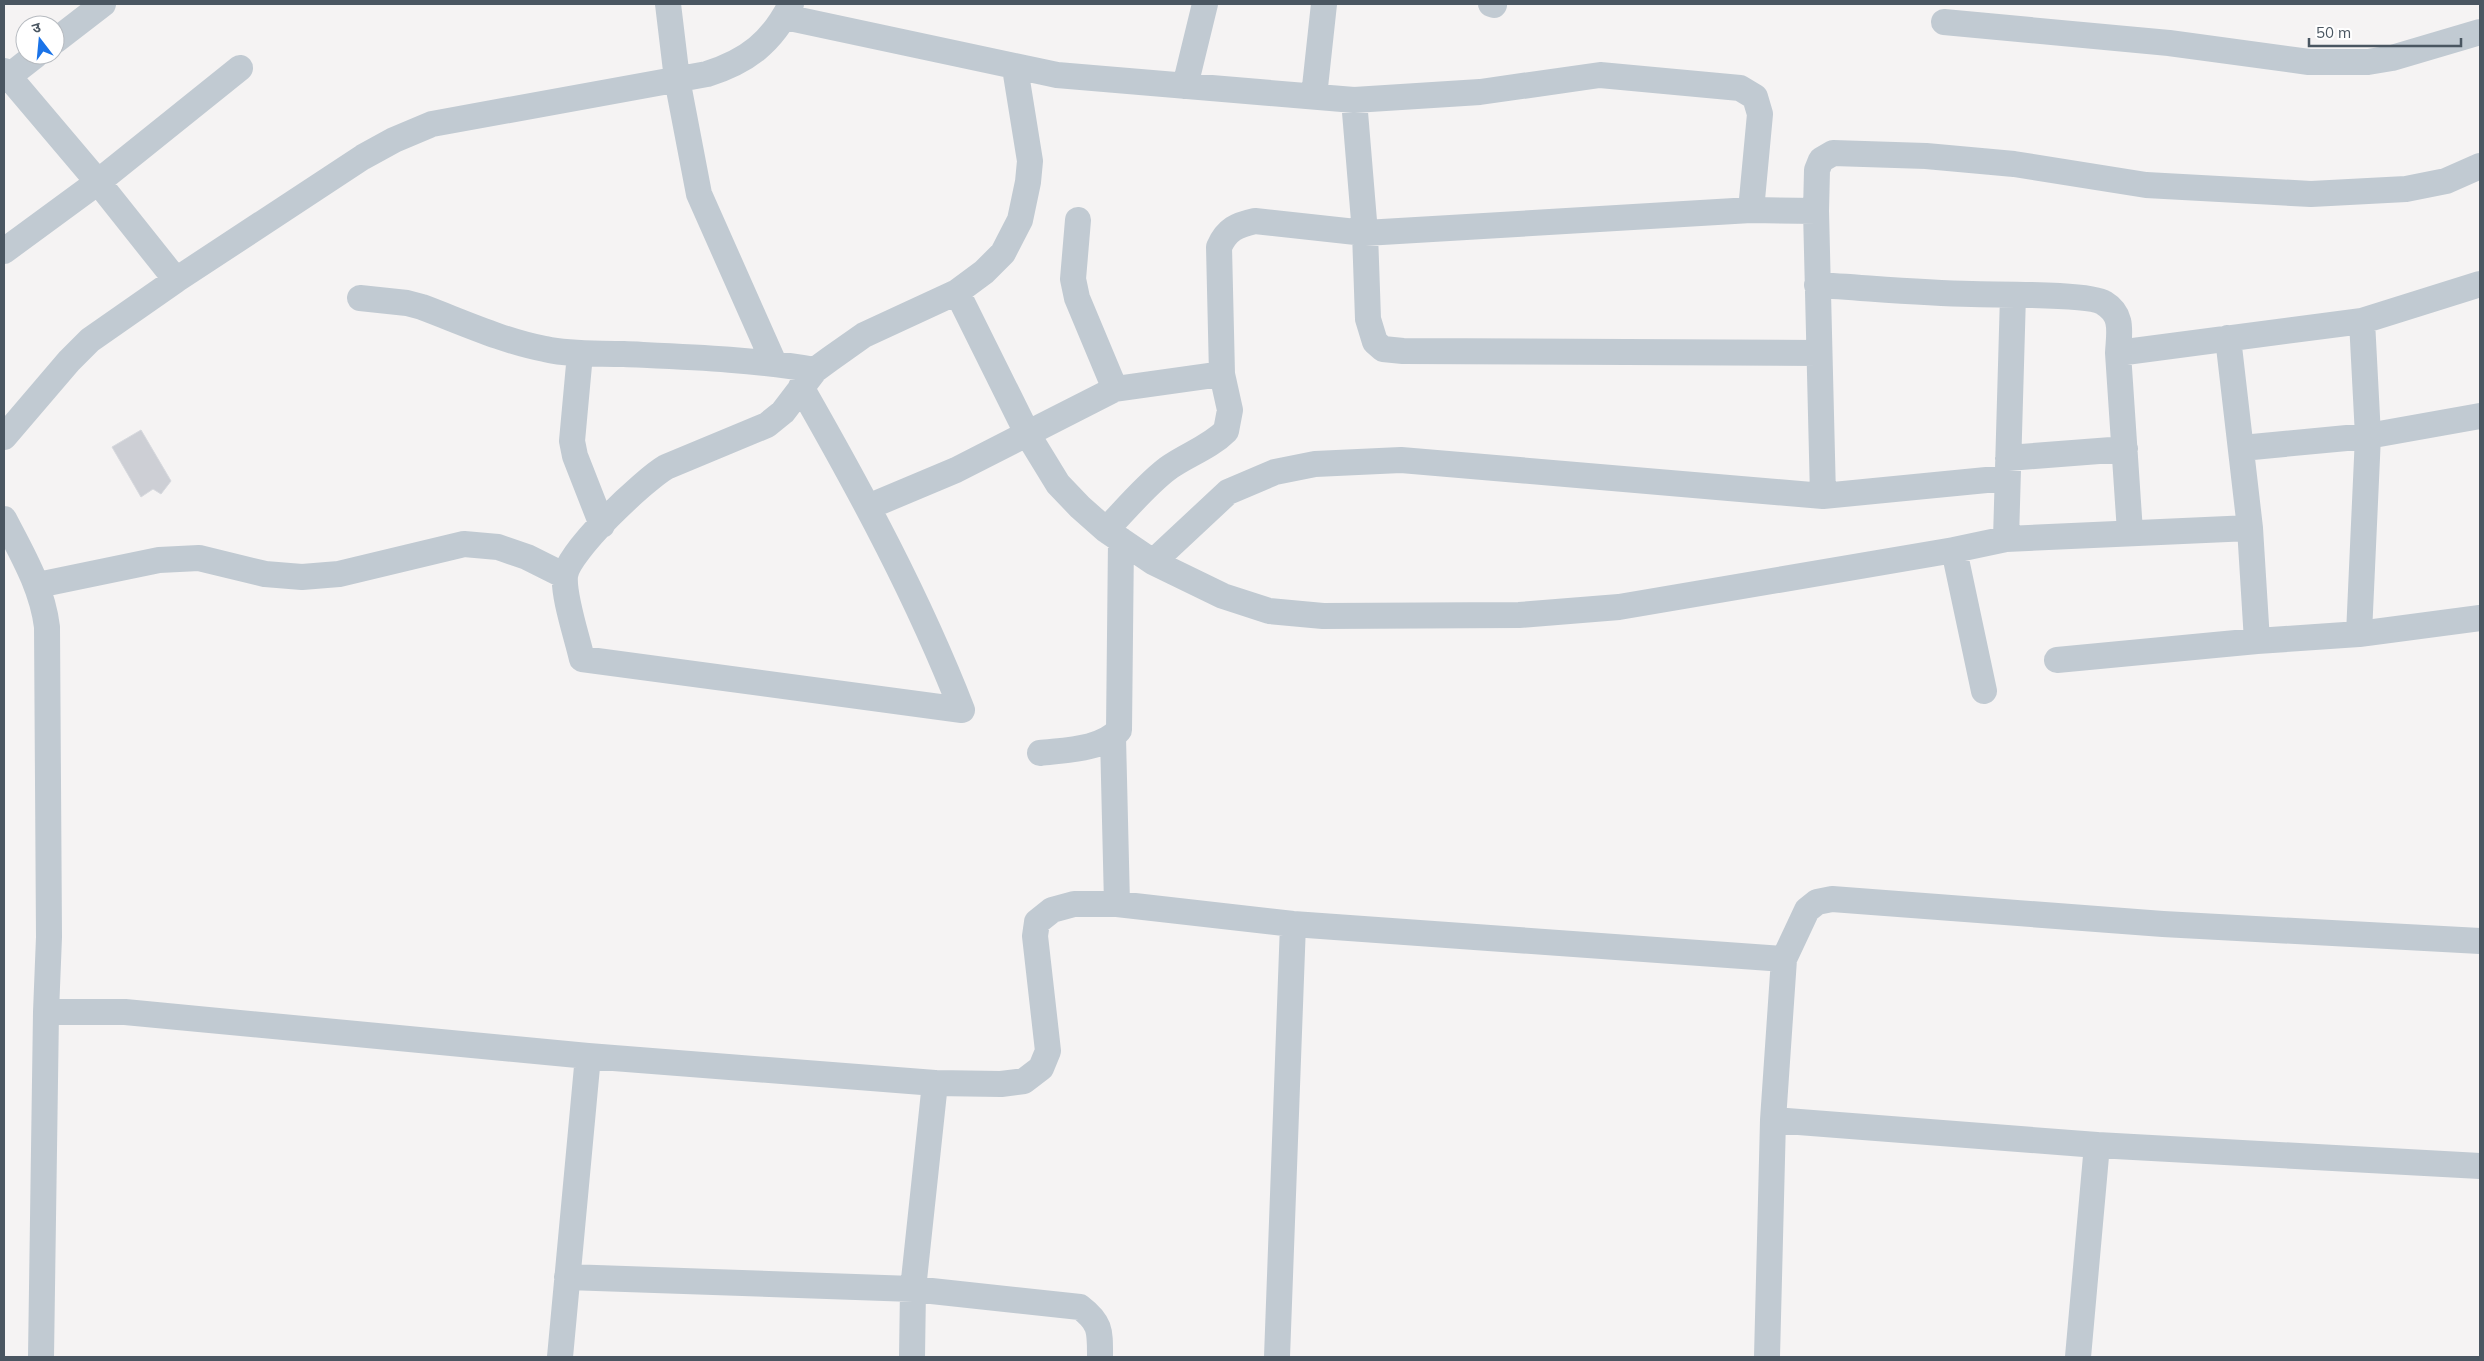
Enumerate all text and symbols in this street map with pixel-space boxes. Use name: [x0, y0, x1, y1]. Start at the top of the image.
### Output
north arrow: [15, 15, 65, 65]
scale bar: [2309, 15, 2462, 47]
text: उ: [30, 18, 44, 37]
text: 50 m: [2316, 23, 2351, 42]

